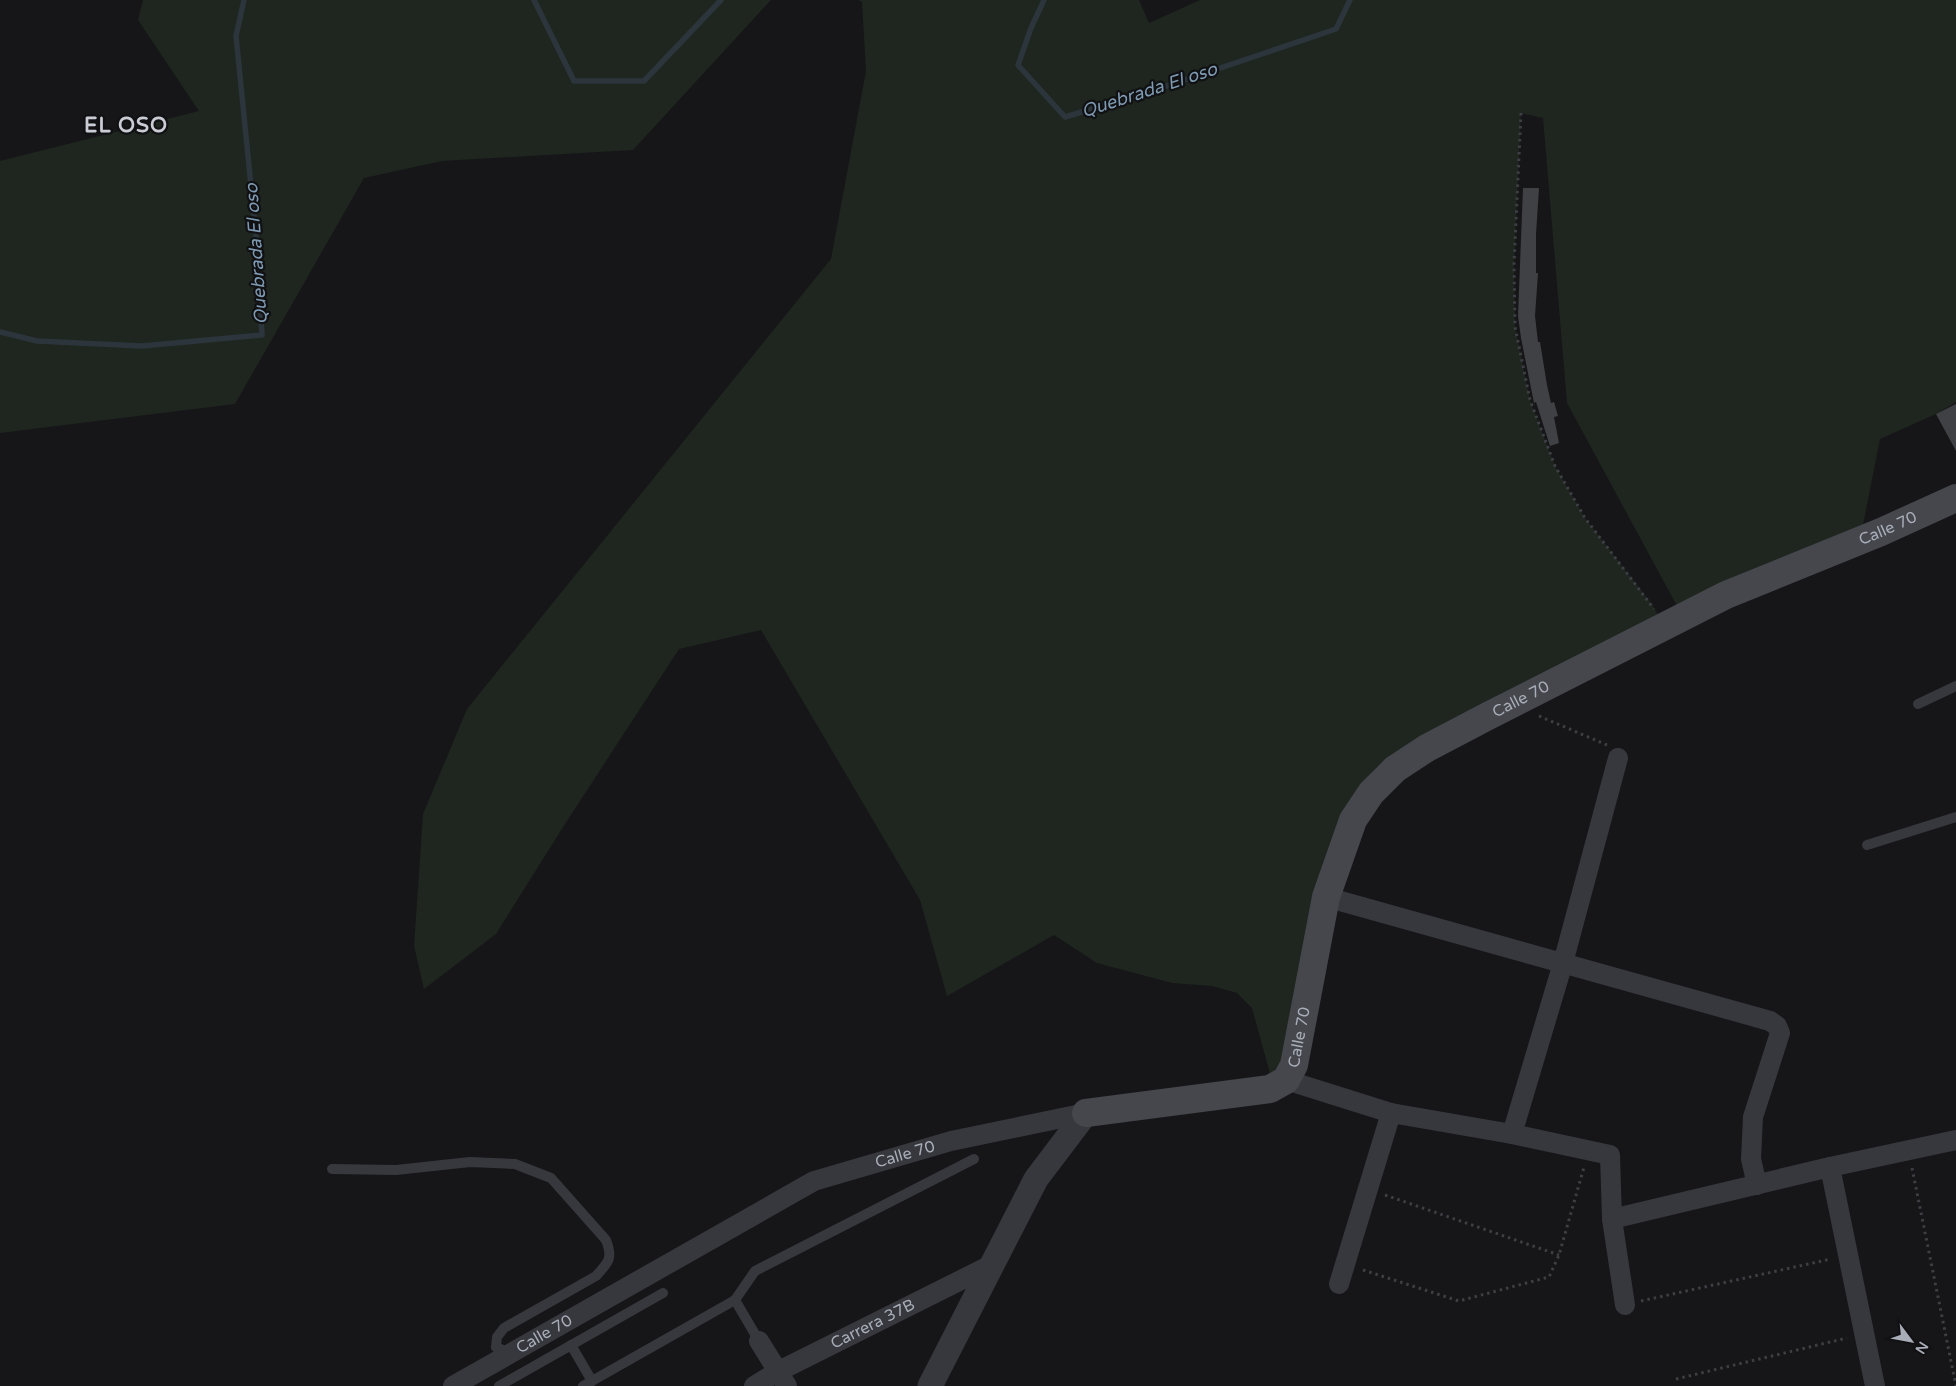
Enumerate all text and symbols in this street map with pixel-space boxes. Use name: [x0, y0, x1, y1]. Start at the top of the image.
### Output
water label: Quebrada El oso: [1078, 57, 1221, 122]
district label: EL OSO: [84, 113, 168, 138]
water label: Quebrada El oso: [240, 182, 272, 325]
street label: Calle 70: [1856, 507, 1920, 550]
street label: Calle 70: [1489, 676, 1553, 722]
street label: Calle 70: [1284, 1005, 1315, 1069]
street label: Calle 70: [873, 1136, 937, 1173]
street label: Carrera 37B: [827, 1295, 918, 1354]
street label: Calle 70: [513, 1310, 576, 1358]
north arrow: [1886, 1316, 1936, 1366]
text: N: [1911, 1338, 1932, 1357]

